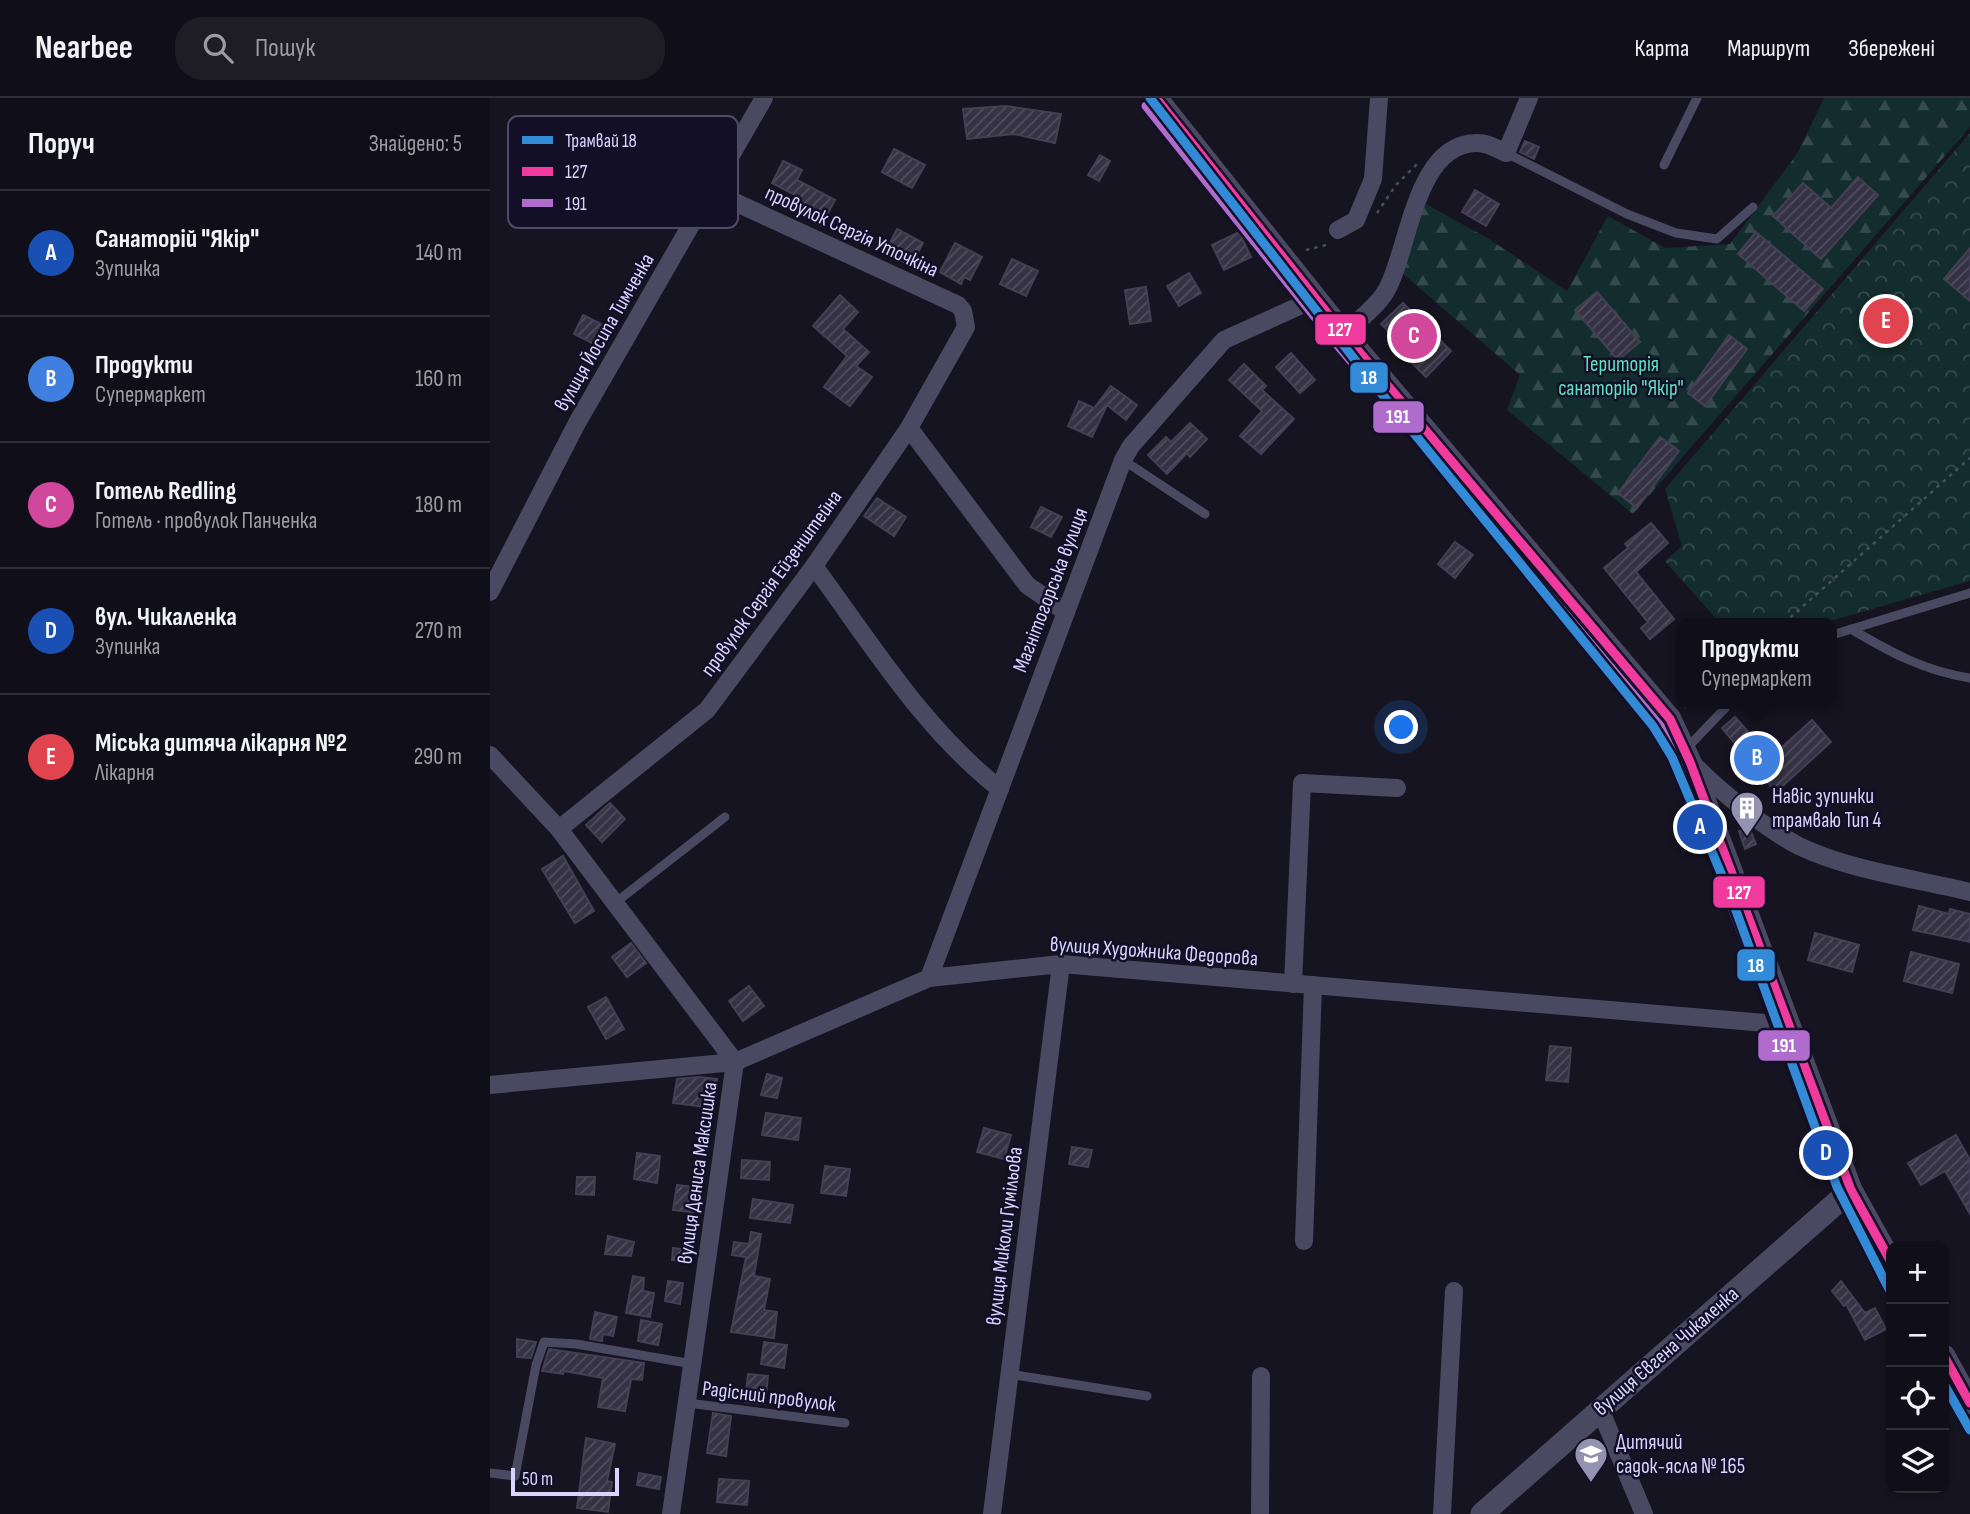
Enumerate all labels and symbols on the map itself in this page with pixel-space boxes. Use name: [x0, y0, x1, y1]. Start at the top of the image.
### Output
legend: [508, 116, 738, 228]
text: Трамвай 18: [565, 130, 637, 153]
text: 127: [565, 161, 588, 184]
street label: провулок Сергія Уточкіна: [761, 180, 942, 283]
text: 191: [565, 193, 587, 216]
street label: вулиця Йосипа Тимченка: [549, 249, 660, 415]
pin: E: [1863, 295, 1909, 347]
pin: C: [1391, 310, 1437, 362]
line badge: 127: [1314, 313, 1367, 346]
text: 127: [1328, 319, 1353, 342]
park label: Територія санаторію "Якір": [1558, 352, 1684, 401]
line badge: 18: [1349, 361, 1389, 394]
text: 18: [1361, 367, 1377, 390]
line badge: 191: [1372, 400, 1425, 434]
text: 191: [1386, 406, 1411, 429]
street label: провулок Сергія Ейзенштейна: [695, 485, 847, 681]
street label: Магнітогорська вулиця: [1008, 504, 1093, 676]
your location: [1384, 710, 1418, 744]
pin: B: [1734, 732, 1780, 784]
place label: Навіс зупинки трамваю Тип 4: [1772, 784, 1882, 833]
building icon: Навіс зупинки трамваю Тип 4: [1728, 789, 1766, 838]
pin: A: [1677, 801, 1723, 853]
line badge: 127: [1712, 875, 1766, 909]
text: 127: [1727, 882, 1752, 905]
street label: вулиця Художника Федорова: [1049, 932, 1259, 971]
line badge: 18: [1736, 948, 1776, 982]
text: 18: [1748, 955, 1764, 978]
line badge: 191: [1757, 1029, 1811, 1062]
text: 191: [1772, 1035, 1797, 1058]
street label: вулиця Дениса Максишка: [672, 1080, 723, 1266]
pin: D: [1803, 1127, 1849, 1179]
street label: вулиця Миколи Гумільова: [981, 1145, 1028, 1327]
street label: вулиця Євгена Чикаленка: [1589, 1282, 1744, 1421]
street label: Радісний провулок: [701, 1376, 837, 1417]
place label: Дитячий садок-ясла № 165: [1616, 1430, 1745, 1479]
school or university icon: Дитячий садок-ясла № 165: [1572, 1435, 1610, 1484]
scale bar: [511, 1465, 620, 1497]

